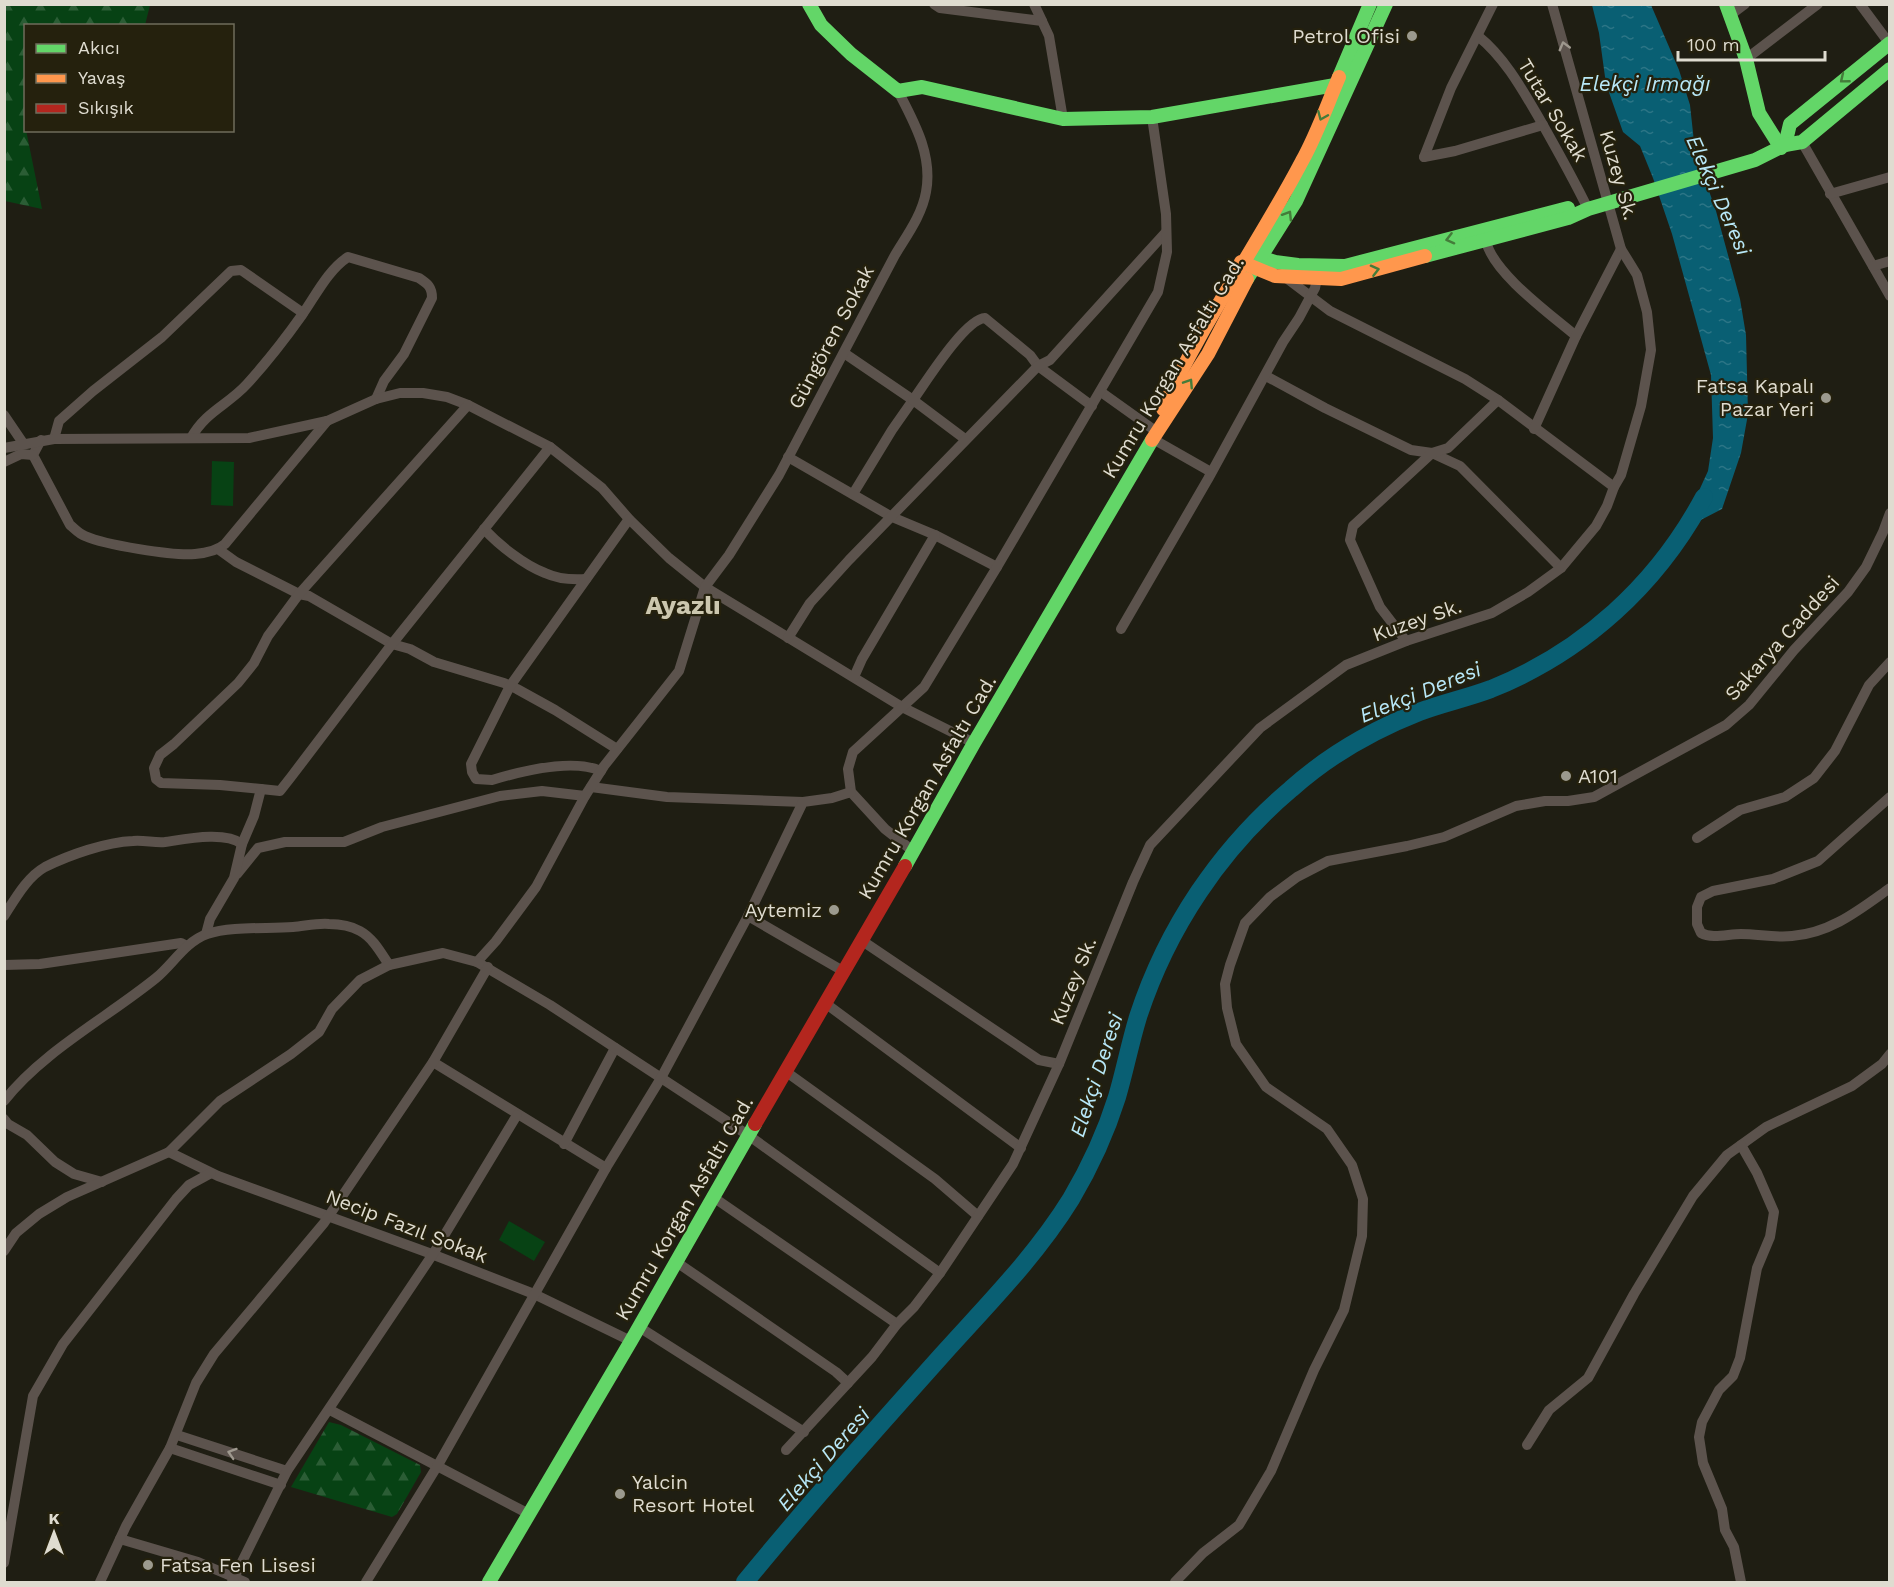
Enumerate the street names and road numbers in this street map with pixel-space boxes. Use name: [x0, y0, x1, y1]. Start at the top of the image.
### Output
street label: Tutar Sokak: [1513, 54, 1593, 166]
street label: Kuzey Sk.: [1595, 127, 1643, 223]
street label: Kumru Korgan Asfaltı Cad.: [1097, 252, 1249, 482]
street label: Güngören Sokak: [783, 261, 879, 413]
street label: Sakarya Caddesi: [1720, 571, 1844, 705]
street label: Kuzey Sk.: [1369, 594, 1465, 646]
street label: Kumru Korgan Asfaltı Cad.: [853, 671, 1001, 903]
street label: Kuzey Sk.: [1045, 934, 1101, 1028]
street label: Kumru Korgan Asfaltı Cad.: [610, 1092, 758, 1324]
street label: Necip Fazıl Sokak: [323, 1184, 491, 1268]

